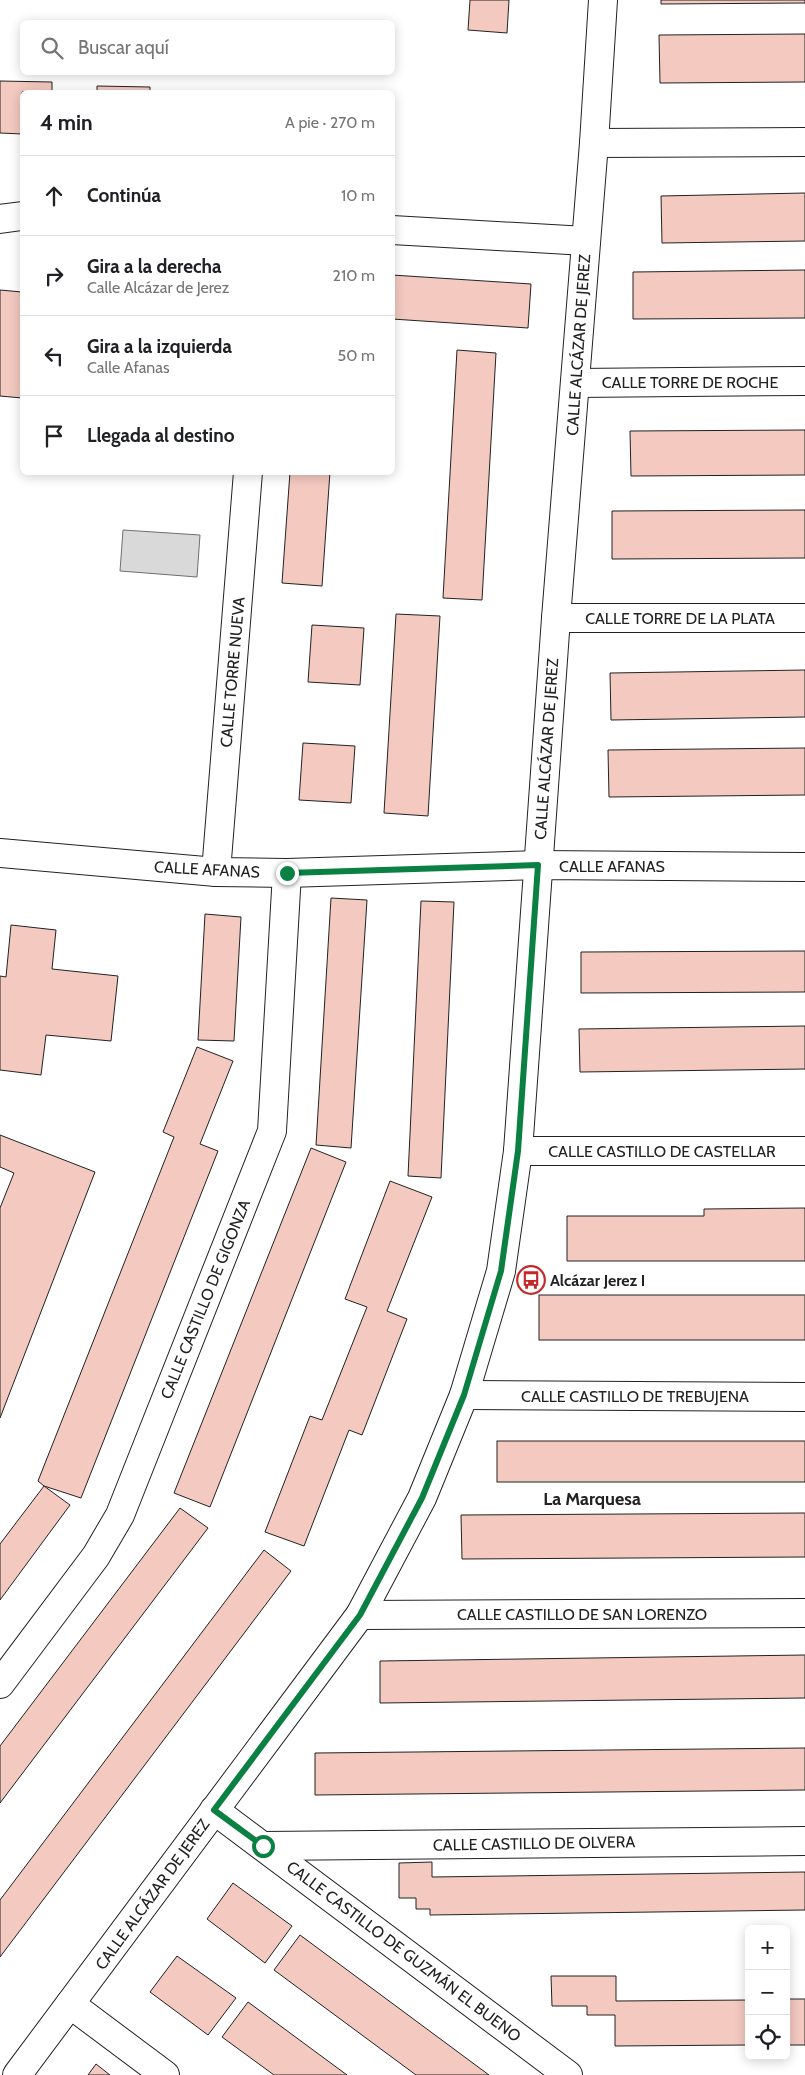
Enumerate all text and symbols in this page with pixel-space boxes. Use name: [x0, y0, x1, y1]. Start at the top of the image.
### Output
search box: [20, 20, 395, 75]
icon: search: [38, 34, 66, 62]
text: Buscar aquí: [78, 36, 169, 59]
text: 4 min: [40, 110, 93, 135]
text: A pie · 270 m: [285, 113, 375, 132]
icon: ahead: [40, 182, 68, 210]
text: Continúa: [87, 184, 161, 207]
text: 10 m: [341, 186, 375, 205]
street label: CALLE ALCÁZAR DE JEREZ: [563, 254, 594, 436]
text: Gira a la derecha: [87, 255, 222, 278]
icon: right: [40, 262, 68, 290]
text: 210 m: [333, 266, 375, 285]
text: Calle Alcázar de Jerez: [87, 278, 229, 297]
text: Gira a la izquierda: [87, 335, 232, 358]
icon: left: [40, 342, 68, 370]
text: 50 m: [338, 346, 375, 365]
text: Calle Afanas: [87, 358, 170, 377]
street label: CALLE TORRE DE ROCHE: [602, 373, 778, 392]
icon: arrive: [40, 422, 68, 450]
text: Llegada al destino: [87, 424, 234, 447]
street label: CALLE TORRE NUEVA: [216, 596, 249, 748]
street label: CALLE TORRE DE LA PLATA: [585, 609, 775, 628]
street label: CALLE ALCÁZAR DE JEREZ: [531, 658, 562, 840]
street label: CALLE AFANAS: [154, 857, 260, 882]
street label: CALLE AFANAS: [559, 857, 665, 876]
route end: [276, 862, 299, 885]
street label: CALLE CASTILLO DE CASTELLAR: [548, 1142, 776, 1161]
street label: CALLE CASTILLO DE GIGONZA: [157, 1197, 254, 1402]
bus stop icon: Alcázar Jerez I: [516, 1265, 546, 1295]
place label: Alcázar Jerez I: [550, 1271, 645, 1290]
street label: CALLE CASTILLO DE TREBUJENA: [521, 1387, 749, 1406]
district label: La Marquesa: [543, 1488, 641, 1510]
street label: CALLE CASTILLO DE SAN LORENZO: [457, 1605, 707, 1624]
street label: CALLE ALCÁZAR DE JEREZ: [91, 1815, 214, 1973]
street label: CALLE CASTILLO DE OLVERA: [433, 1832, 635, 1855]
route start: [252, 1835, 275, 1858]
street label: CALLE CASTILLO DE GUZMÁN EL BUENO: [283, 1857, 525, 2046]
map controls: [745, 1925, 790, 2060]
button: +: [745, 1925, 790, 1970]
button: −: [745, 1970, 790, 2015]
button: locate: [745, 2015, 790, 2060]

